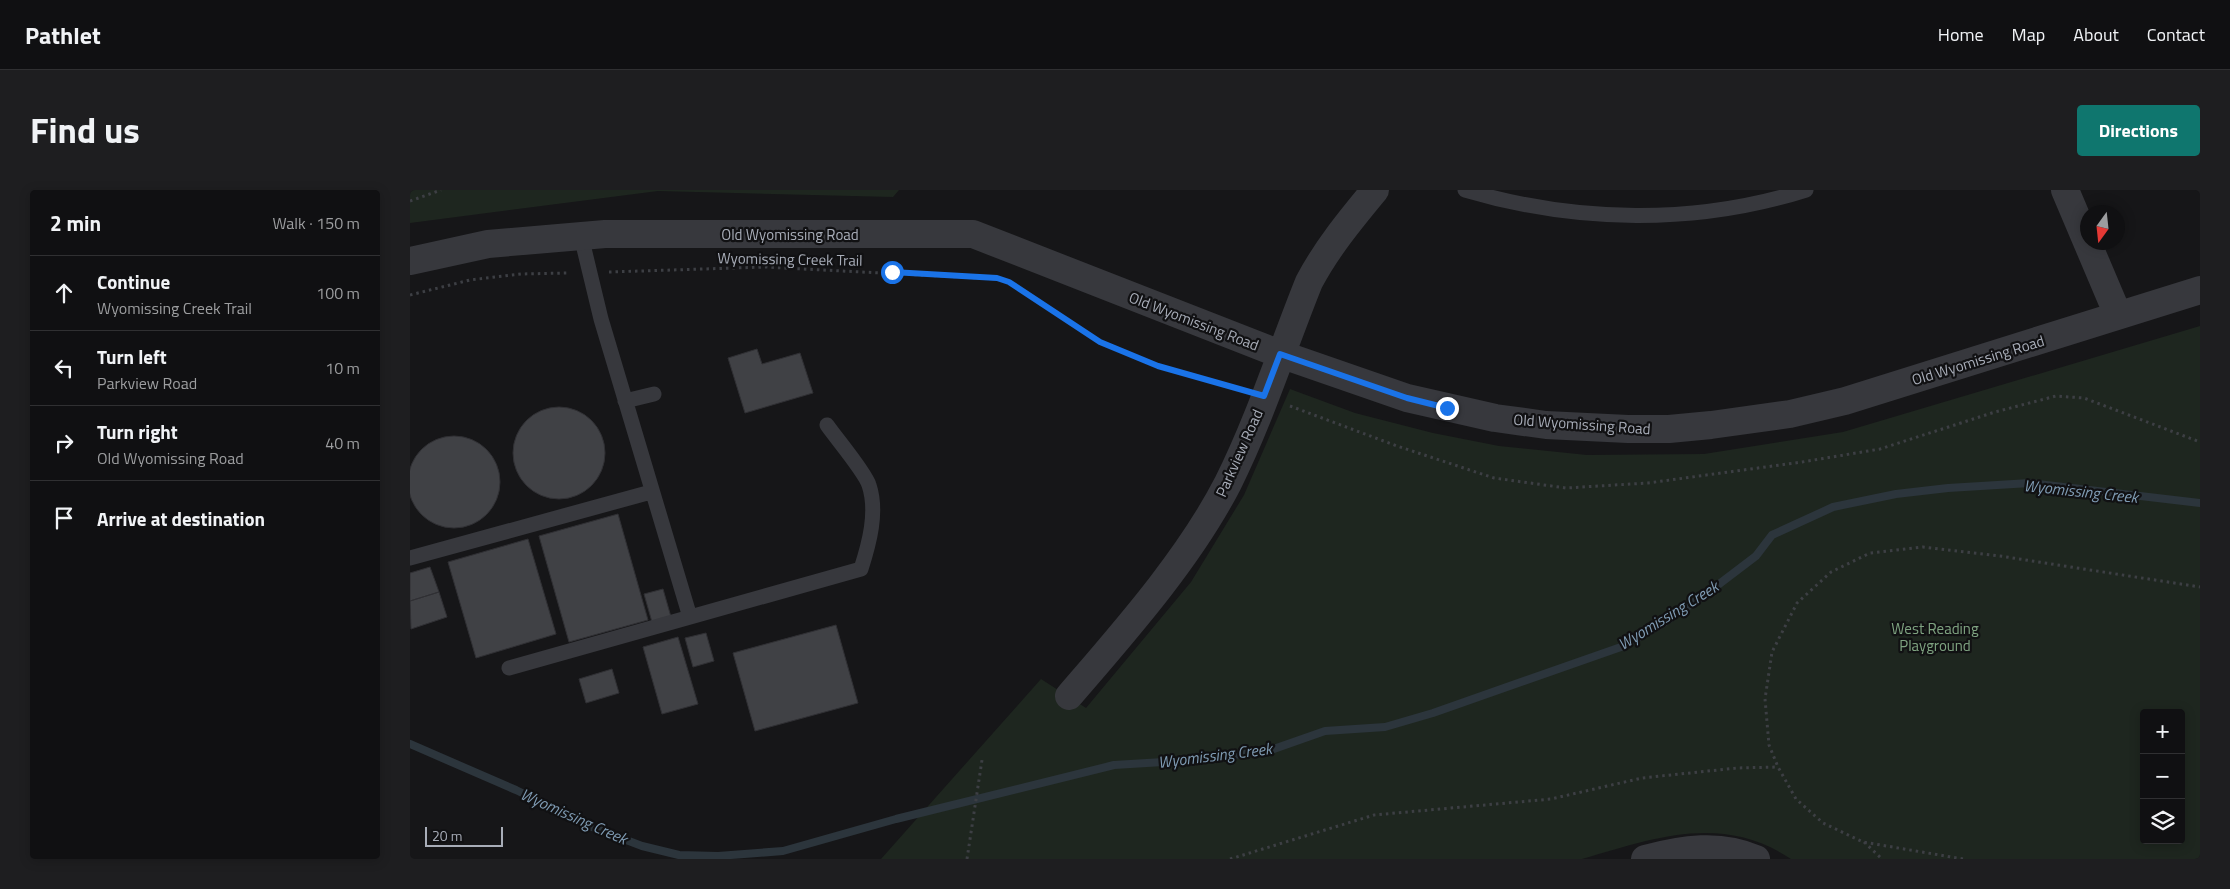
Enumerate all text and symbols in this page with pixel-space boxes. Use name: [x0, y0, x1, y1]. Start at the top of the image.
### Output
text: Pathlet: [25, 17, 101, 53]
text: Home: [1938, 21, 1984, 48]
text: Map: [2012, 21, 2045, 48]
text: About: [2073, 21, 2119, 48]
text: Contact: [2147, 21, 2205, 48]
text: Find us: [30, 103, 140, 157]
button: Directions: [2077, 105, 2200, 156]
north arrow: [2080, 205, 2125, 250]
text: 2 min: [50, 207, 101, 239]
text: Walk · 150 m: [272, 211, 360, 235]
street label: Old Wyomissing Road: [721, 223, 859, 246]
street label: Wyomissing Creek Trail: [717, 246, 863, 272]
route start: [881, 261, 904, 284]
text: Continue: [97, 267, 170, 296]
icon: ahead: [50, 279, 78, 307]
text: 100 m: [316, 281, 360, 305]
street label: Old Wyomissing Road: [1126, 286, 1262, 356]
text: Wyomissing Creek Trail: [97, 296, 252, 320]
street label: Old Wyomissing Road: [1909, 329, 2047, 391]
text: Turn left: [97, 342, 167, 371]
icon: left: [50, 354, 78, 382]
text: 10 m: [325, 356, 360, 380]
text: Parkview Road: [97, 371, 197, 395]
route end: [1436, 397, 1459, 420]
street label: Parkview Road: [1209, 405, 1269, 501]
street label: Old Wyomissing Road: [1513, 408, 1651, 440]
text: Turn right: [97, 417, 178, 446]
icon: right: [50, 429, 78, 457]
text: 40 m: [325, 431, 360, 455]
text: Old Wyomissing Road: [97, 446, 244, 470]
water label: Wyomissing Creek: [2023, 473, 2141, 509]
icon: arrive: [50, 504, 78, 532]
text: Arrive at destination: [97, 504, 265, 533]
water label: Wyomissing Creek: [1613, 573, 1725, 656]
park label: West Reading Playground: [1891, 617, 1979, 657]
map controls: [2140, 709, 2185, 844]
button: +: [2140, 709, 2185, 754]
water label: Wyomissing Creek: [1157, 736, 1275, 774]
button: −: [2140, 754, 2185, 799]
water label: Wyomissing Creek: [517, 782, 633, 851]
button: layers: [2140, 799, 2185, 844]
scale bar: [425, 824, 502, 847]
text: 20 m: [432, 825, 462, 846]

